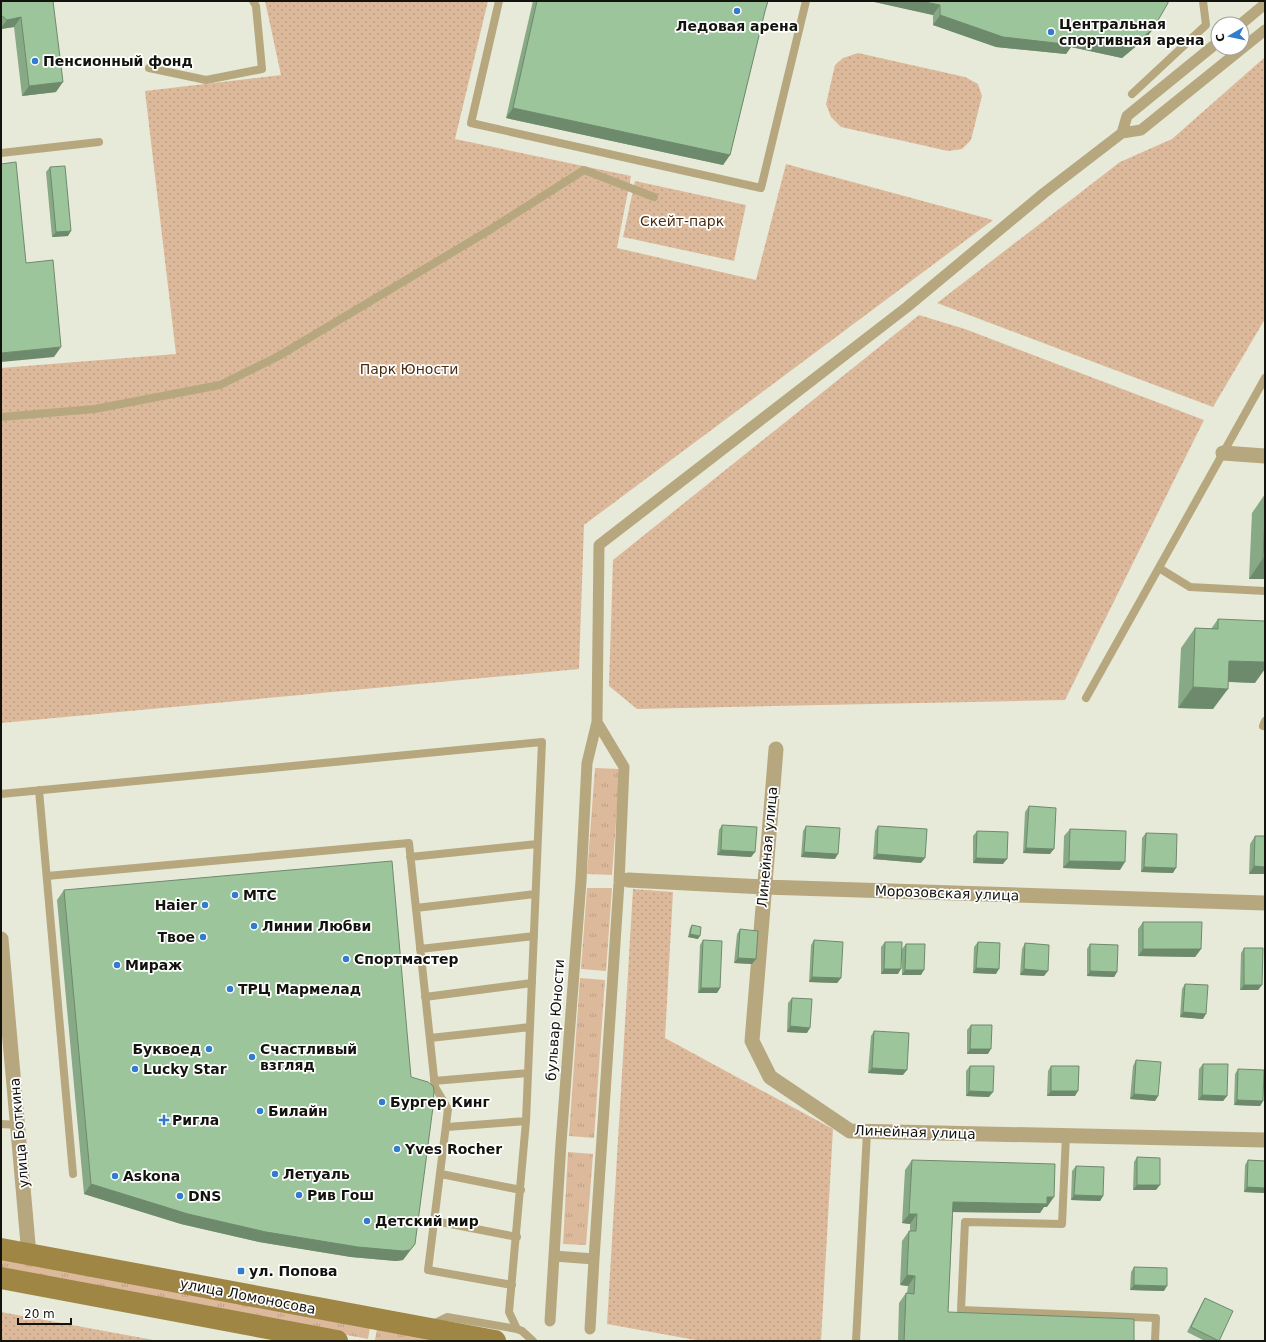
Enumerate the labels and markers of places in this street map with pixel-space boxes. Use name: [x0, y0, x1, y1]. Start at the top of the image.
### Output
marker: Ледовая арена: [732, 6, 742, 16]
place label: Центральная спортивная арена: [1059, 16, 1204, 48]
place label: Ледовая арена: [676, 18, 798, 34]
marker: Центральная спортивная арена: [1046, 27, 1056, 37]
place label: Пенсионный фонд: [43, 53, 193, 69]
marker: Пенсионный фонд: [30, 56, 40, 66]
place label: МТС: [243, 887, 277, 903]
marker: МТС: [230, 890, 240, 900]
place label: Haier: [155, 897, 197, 913]
marker: Haier: [200, 900, 210, 910]
place label: Линии Любви: [262, 918, 371, 934]
marker: Линии Любви: [249, 921, 259, 931]
place label: Твое: [157, 929, 195, 945]
marker: Твое: [198, 932, 208, 942]
place label: Спортмастер: [354, 951, 459, 967]
marker: Спортмастер: [341, 954, 351, 964]
place label: Мираж: [125, 957, 182, 973]
marker: Мираж: [112, 960, 122, 970]
place label: ТРЦ Мармелад: [238, 981, 361, 997]
marker: ТРЦ Мармелад: [225, 984, 235, 994]
place label: Буквоед: [132, 1041, 201, 1057]
place label: Счастливый взгляд: [260, 1041, 357, 1073]
marker: Буквоед: [204, 1044, 214, 1054]
marker: Счастливый взгляд: [247, 1052, 257, 1062]
place label: Lucky Star: [143, 1061, 227, 1077]
marker: Lucky Star: [130, 1064, 140, 1074]
place label: Бургер Кинг: [390, 1094, 490, 1110]
marker: Бургер Кинг: [377, 1097, 387, 1107]
place label: Билайн: [268, 1103, 328, 1119]
marker: Билайн: [255, 1106, 265, 1116]
place label: Ригла: [172, 1112, 219, 1128]
marker: Ригла: [159, 1115, 169, 1125]
place label: Yves Rocher: [404, 1141, 502, 1157]
marker: Yves Rocher: [392, 1144, 402, 1154]
place label: Летуаль: [283, 1166, 350, 1182]
place label: Askona: [123, 1168, 180, 1184]
marker: Летуаль: [270, 1169, 280, 1179]
marker: Askona: [110, 1171, 120, 1181]
place label: Рив Гош: [307, 1187, 374, 1203]
place label: DNS: [188, 1188, 221, 1204]
marker: Рив Гош: [294, 1190, 304, 1200]
marker: DNS: [175, 1191, 185, 1201]
place label: Детский мир: [375, 1213, 479, 1229]
marker: Детский мир: [362, 1216, 372, 1226]
place label: ул. Попова: [249, 1263, 338, 1279]
marker: ул. Попова: [236, 1266, 246, 1276]

